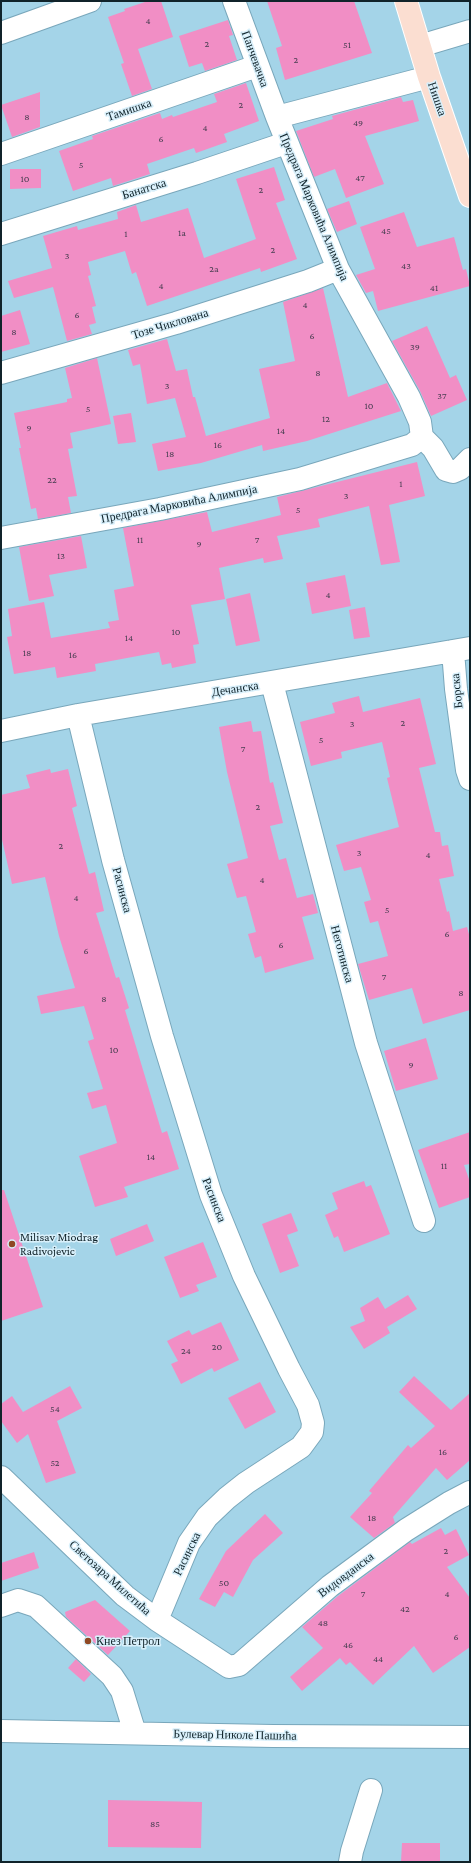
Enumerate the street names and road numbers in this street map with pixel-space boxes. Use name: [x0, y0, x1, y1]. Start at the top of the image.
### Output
street label: Панчевачка: [238, 29, 272, 89]
street label: Нишка: [424, 80, 450, 118]
street label: Тамишка: [105, 96, 153, 124]
street label: Предрага Марковића Алимпија: [276, 131, 352, 283]
street label: Банатска: [120, 175, 168, 203]
street label: Тозе Чиклована: [130, 306, 210, 342]
street label: Предрага Марковића Алимпија: [100, 482, 258, 526]
street label: Борска: [448, 673, 466, 709]
street label: Дечанска: [210, 678, 260, 700]
street label: Расинска: [109, 866, 135, 914]
street label: Неготинска: [327, 924, 357, 984]
street label: Расинска: [199, 1176, 229, 1224]
street label: Расинска: [170, 1530, 204, 1578]
street label: Светозара Милетића: [66, 1538, 154, 1618]
street label: Видовданска: [315, 1549, 377, 1601]
street label: Булевар Николе Пашића: [173, 1727, 297, 1743]

